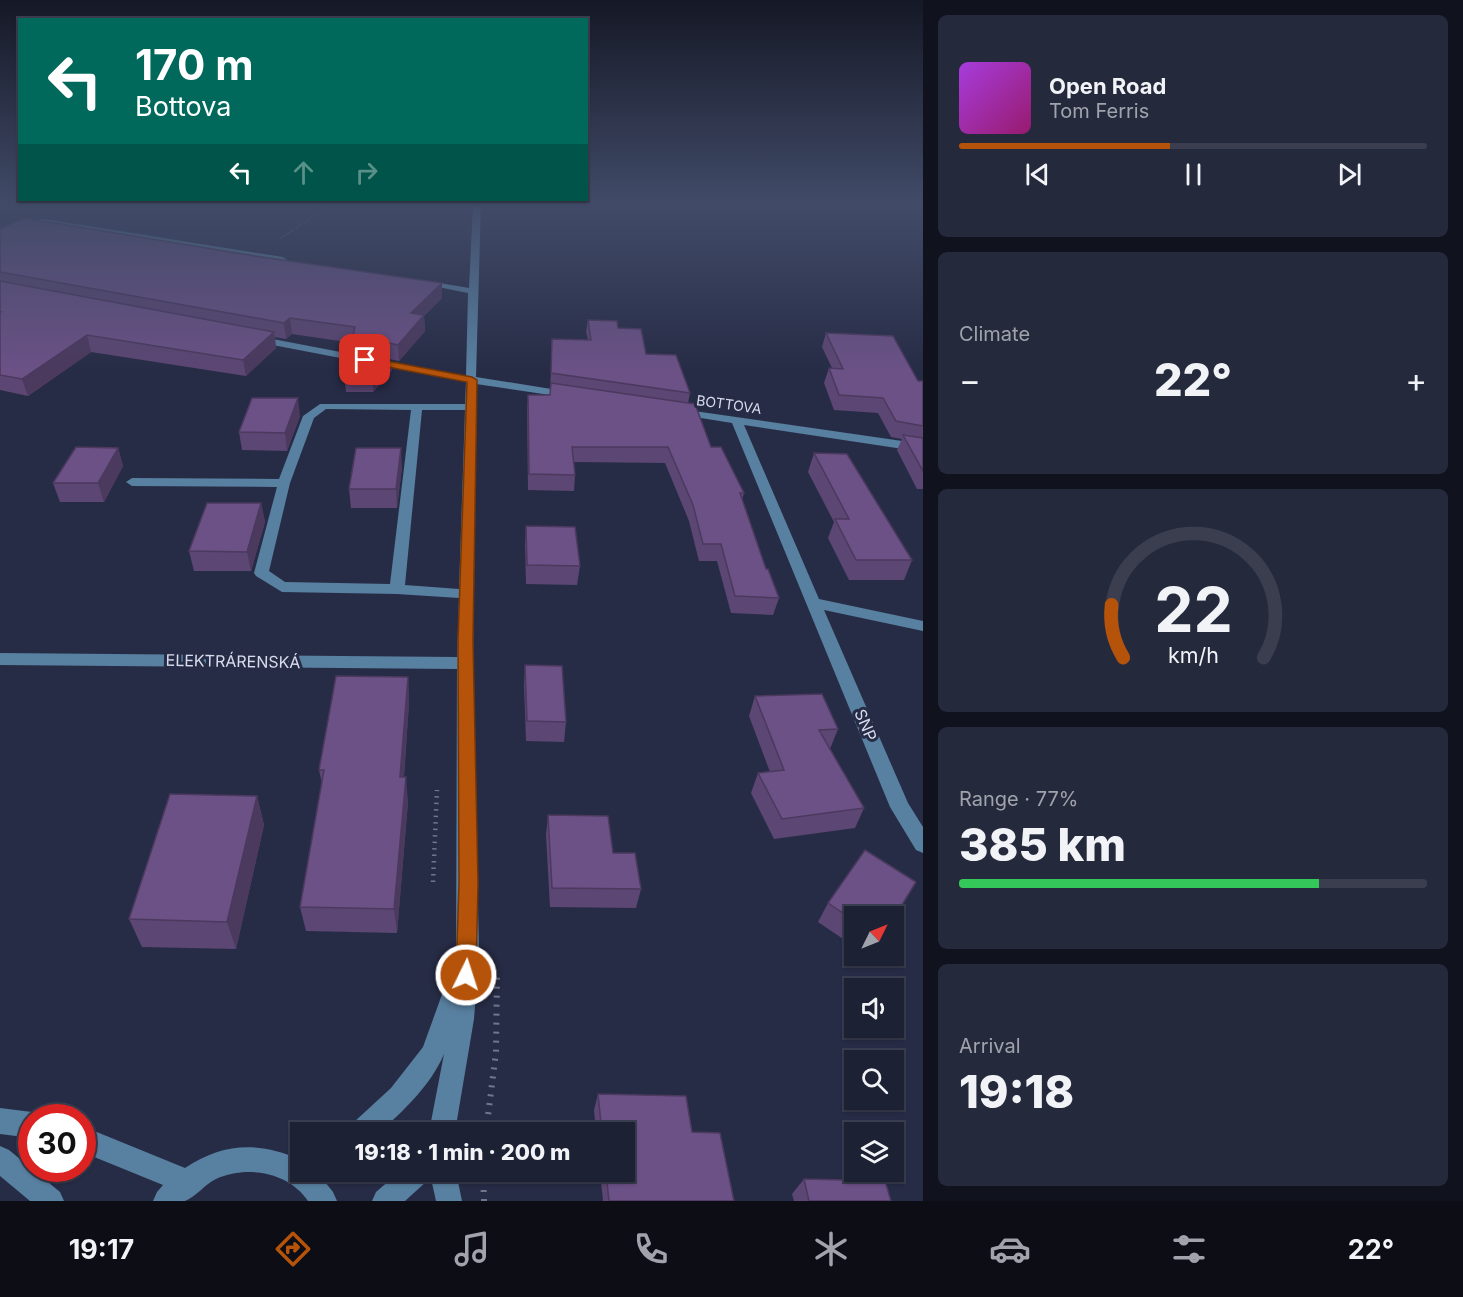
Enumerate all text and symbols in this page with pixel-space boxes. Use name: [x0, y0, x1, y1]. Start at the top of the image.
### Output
text: 170 m: [135, 39, 253, 90]
icon: left: [36, 42, 114, 120]
text: Open Road: [1049, 73, 1166, 99]
text: Bottova: [135, 90, 231, 123]
text: Tom Ferris: [1049, 99, 1149, 123]
icon: left: [224, 156, 257, 189]
icon: ahead: [287, 156, 320, 189]
icon: right: [350, 156, 383, 189]
icon: previous: [1021, 158, 1054, 191]
icon: pause: [1177, 158, 1210, 191]
icon: next: [1333, 158, 1366, 191]
text: Climate: [959, 322, 1030, 346]
pin: [339, 334, 390, 385]
icon: arrive: [348, 343, 381, 376]
text: 22°: [1154, 352, 1232, 407]
text: −: [959, 360, 981, 400]
text: +: [1405, 360, 1427, 400]
street label: BOTTOVA: [695, 391, 763, 417]
text: 22: [1154, 572, 1232, 647]
text: km/h: [1168, 642, 1218, 668]
street label: ELEKTRÁRENSKÁ: [165, 650, 301, 672]
street label: SNP: [850, 706, 882, 744]
text: Range · 77%: [959, 787, 1078, 811]
text: 385 km: [959, 817, 1126, 872]
north arrow: [844, 906, 904, 966]
map controls: [844, 906, 904, 1182]
position arrow: [434, 943, 498, 1007]
button: sound: [844, 978, 904, 1038]
text: Arrival: [959, 1034, 1021, 1058]
button: search: [844, 1050, 904, 1110]
text: 19:18: [959, 1064, 1074, 1119]
speed limit sign: 30: [18, 1104, 96, 1182]
button: layers: [844, 1122, 904, 1182]
text: 19:18 · 1 min · 200 m: [355, 1139, 570, 1165]
icon: directions: [272, 1228, 314, 1270]
icon: music: [451, 1228, 493, 1270]
icon: phone: [630, 1228, 672, 1270]
icon: climate: [810, 1228, 852, 1270]
icon: car: [989, 1228, 1031, 1270]
icon: filters: [1168, 1228, 1210, 1270]
text: 19:17: [69, 1233, 134, 1266]
text: 22°: [1348, 1233, 1394, 1266]

